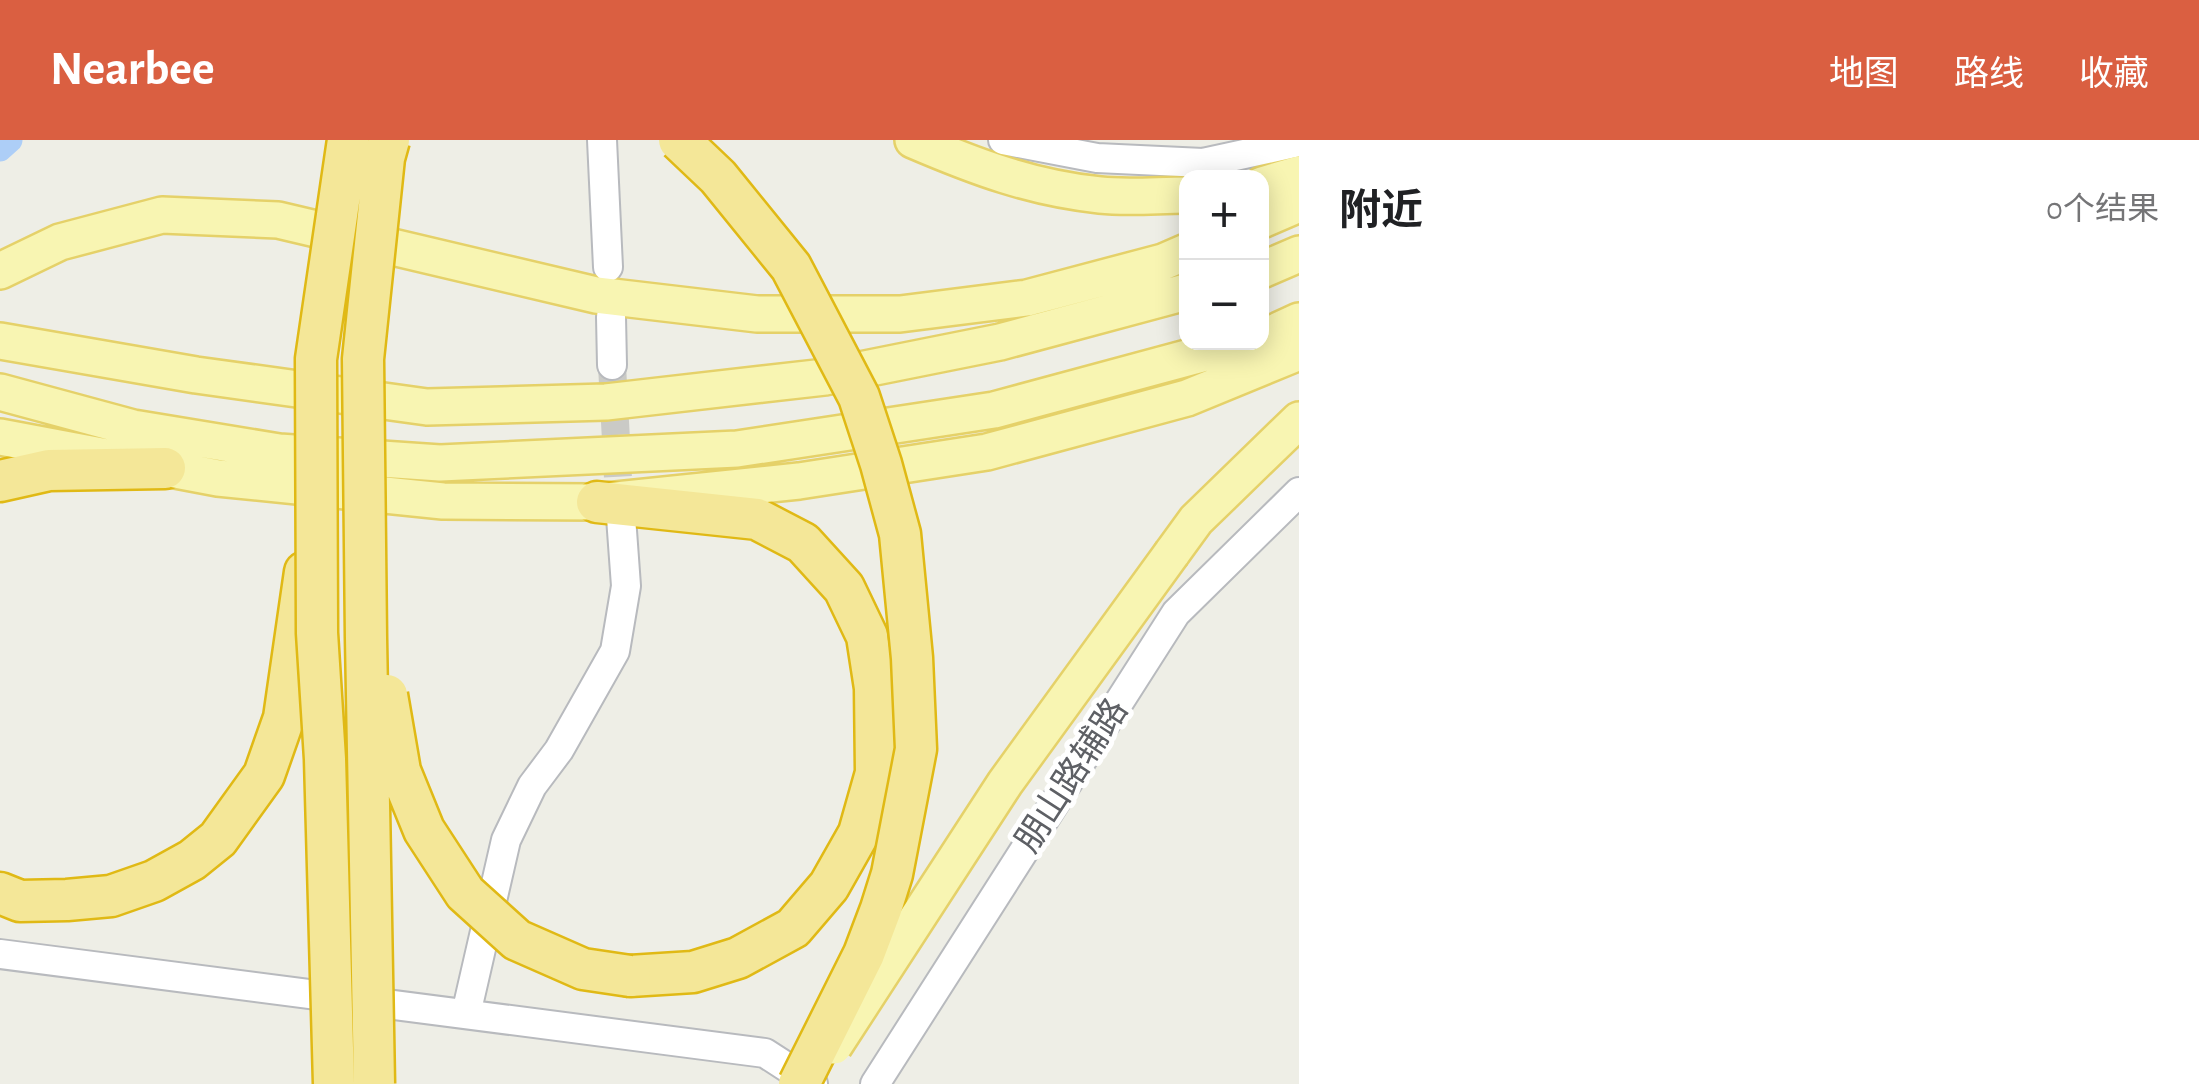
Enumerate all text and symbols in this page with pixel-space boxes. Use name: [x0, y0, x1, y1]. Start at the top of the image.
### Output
text: Nearbee: [50, 46, 215, 94]
text: 地图: [1829, 57, 1899, 92]
text: 路线: [1954, 57, 2024, 92]
text: 收藏: [2079, 57, 2149, 92]
map controls: [1179, 170, 1269, 350]
button: +: [1179, 170, 1269, 260]
text: 附近: [1339, 190, 1423, 232]
text: 0个结果: [2046, 193, 2159, 225]
button: −: [1179, 260, 1269, 350]
street label: 朋山路辅路: [1008, 692, 1134, 859]

